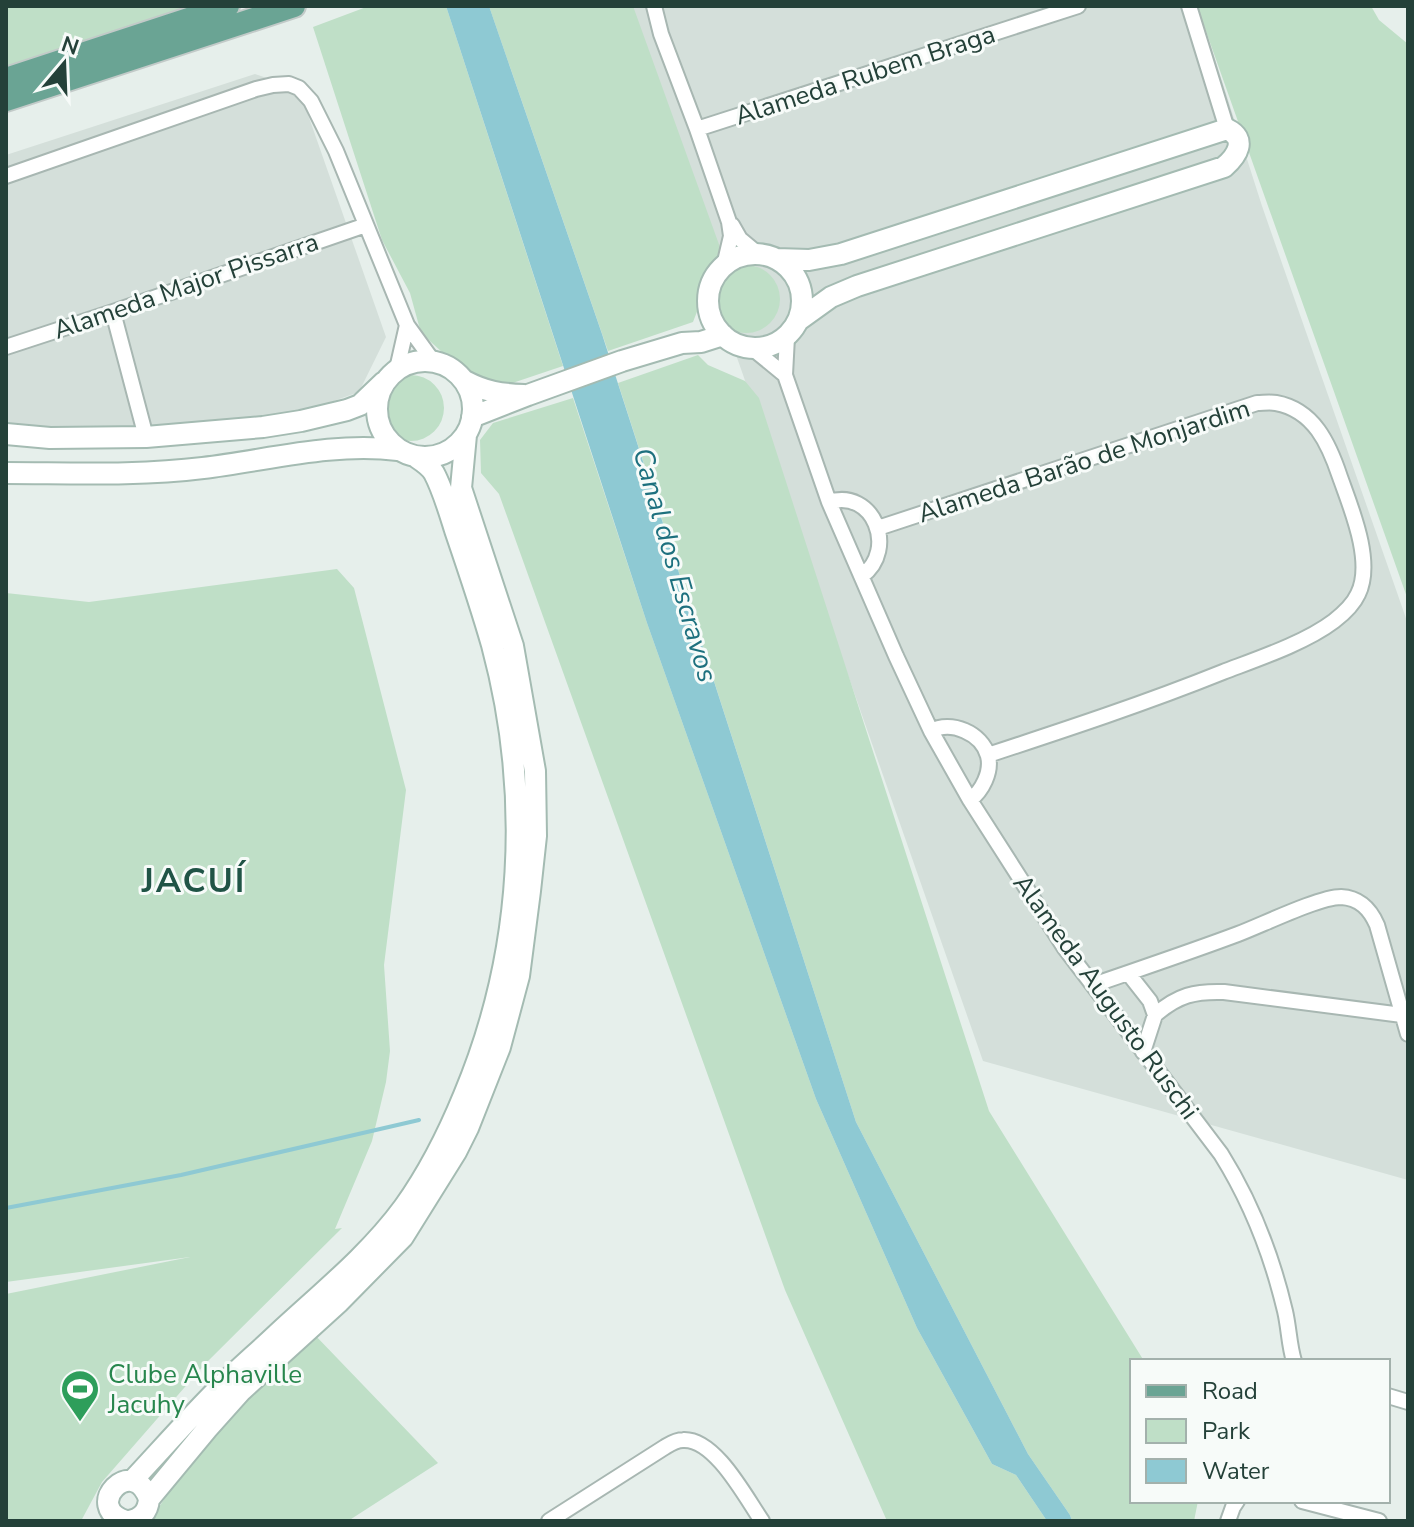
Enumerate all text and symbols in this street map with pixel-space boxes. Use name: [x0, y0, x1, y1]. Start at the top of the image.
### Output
street label: Alameda Rubem Braga: [730, 16, 1000, 134]
north arrow: [24, 24, 104, 104]
text: N: [58, 29, 83, 63]
street label: Alameda Major Pissarra: [49, 224, 323, 348]
street label: Alameda Barão de Monjardim: [913, 391, 1255, 531]
water label: Canal dos Escravos: [623, 443, 727, 687]
district label: JACUÍ: [141, 858, 247, 904]
street label: Alameda Augusto Ruschi: [1005, 867, 1207, 1127]
place label: Clube Alphaville Jacuhy: [107, 1357, 302, 1422]
legend: [1130, 1359, 1390, 1503]
sports icon: Clube Alphaville Jacuhy: [59, 1368, 101, 1423]
text: Road: [1202, 1375, 1258, 1407]
text: Park: [1202, 1415, 1251, 1447]
text: Water: [1202, 1455, 1270, 1487]

